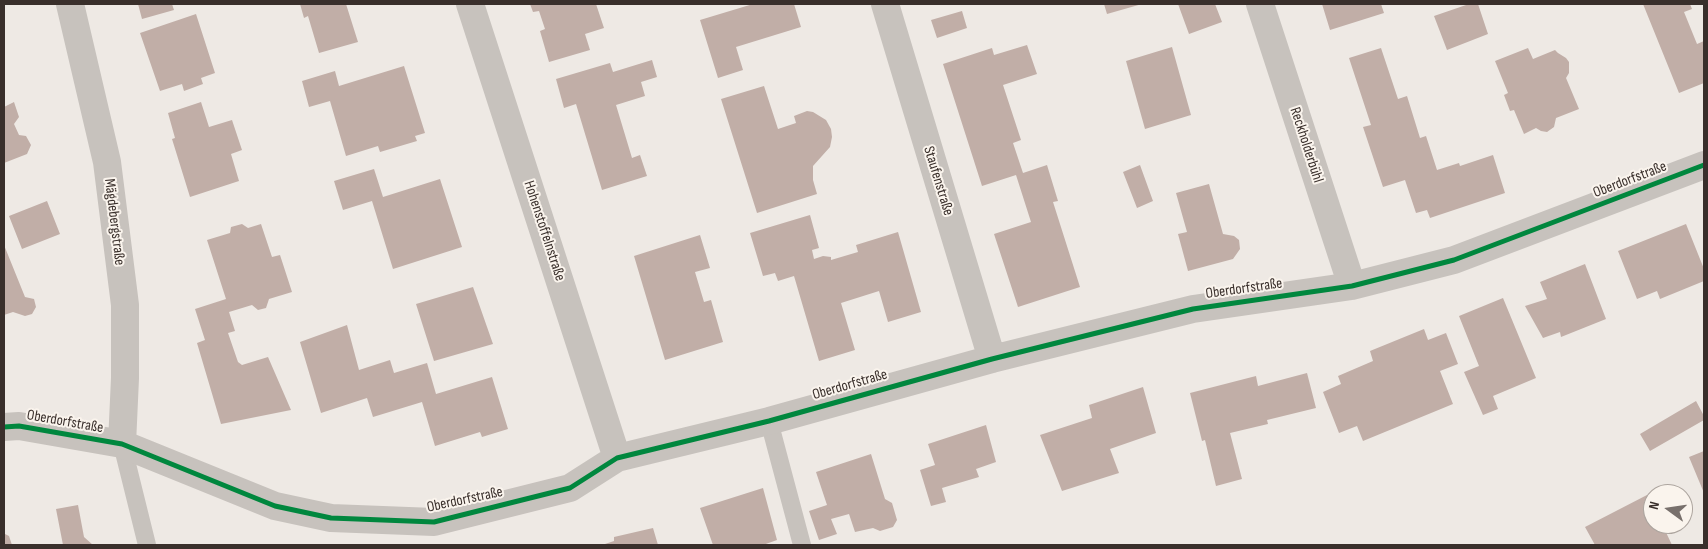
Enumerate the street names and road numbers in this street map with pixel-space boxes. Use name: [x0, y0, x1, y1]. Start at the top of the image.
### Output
street label: Reckholderbühl: [1285, 105, 1327, 185]
street label: Staufenstraße: [919, 144, 957, 218]
street label: Oberdorfstraße: [1591, 158, 1669, 202]
street label: Mägdebergstraße: [100, 178, 128, 266]
street label: Hohenstoffelnstraße: [519, 179, 569, 283]
street label: Oberdorfstraße: [1205, 275, 1283, 303]
street label: Oberdorfstraße: [810, 366, 890, 404]
street label: Oberdorfstraße: [25, 406, 105, 438]
street label: Oberdorfstraße: [425, 483, 505, 517]

